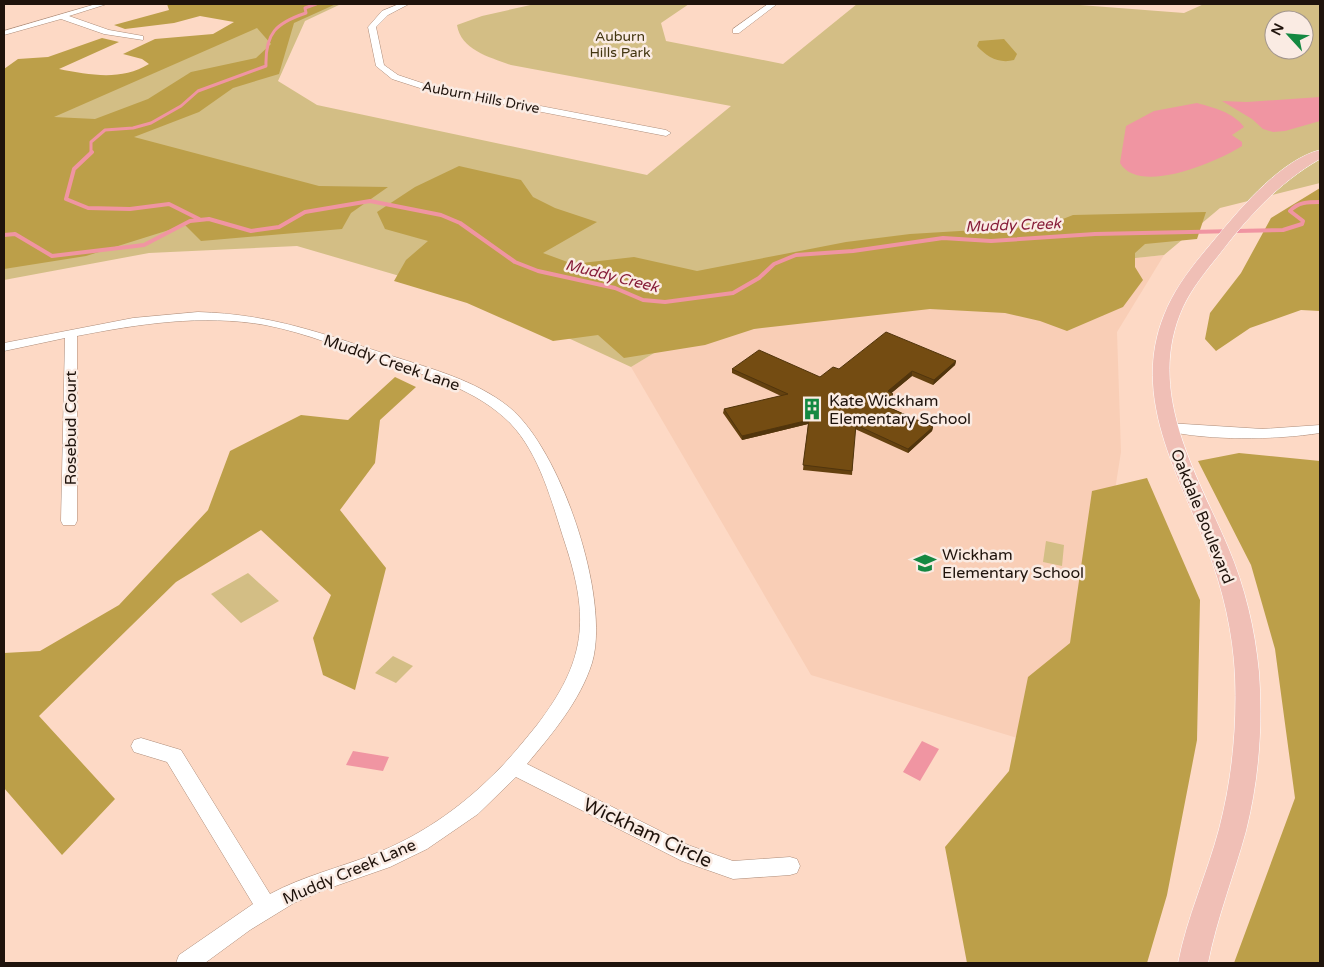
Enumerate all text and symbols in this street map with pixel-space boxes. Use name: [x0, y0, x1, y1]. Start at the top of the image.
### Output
north arrow: [1264, 10, 1314, 60]
text: N: [1268, 21, 1288, 38]
park label: Auburn Hills Park: [589, 28, 651, 61]
street label: Auburn Hills Drive: [421, 78, 541, 117]
water label: Muddy Creek: [965, 214, 1063, 236]
water label: Muddy Creek: [564, 256, 662, 297]
street label: Muddy Creek Lane: [321, 330, 462, 396]
street label: Rosebud Court: [61, 371, 81, 485]
place label: Kate Wickham Elementary School: [829, 391, 971, 429]
building icon: Kate Wickham Elementary School: [799, 396, 825, 422]
street label: Oakdale Boulevard: [1166, 446, 1238, 587]
place label: Wickham Elementary School: [942, 545, 1084, 583]
school or university icon: Wickham Elementary School: [912, 550, 938, 576]
street label: Wickham Circle: [580, 793, 715, 872]
street label: Muddy Creek Lane: [280, 835, 419, 909]

